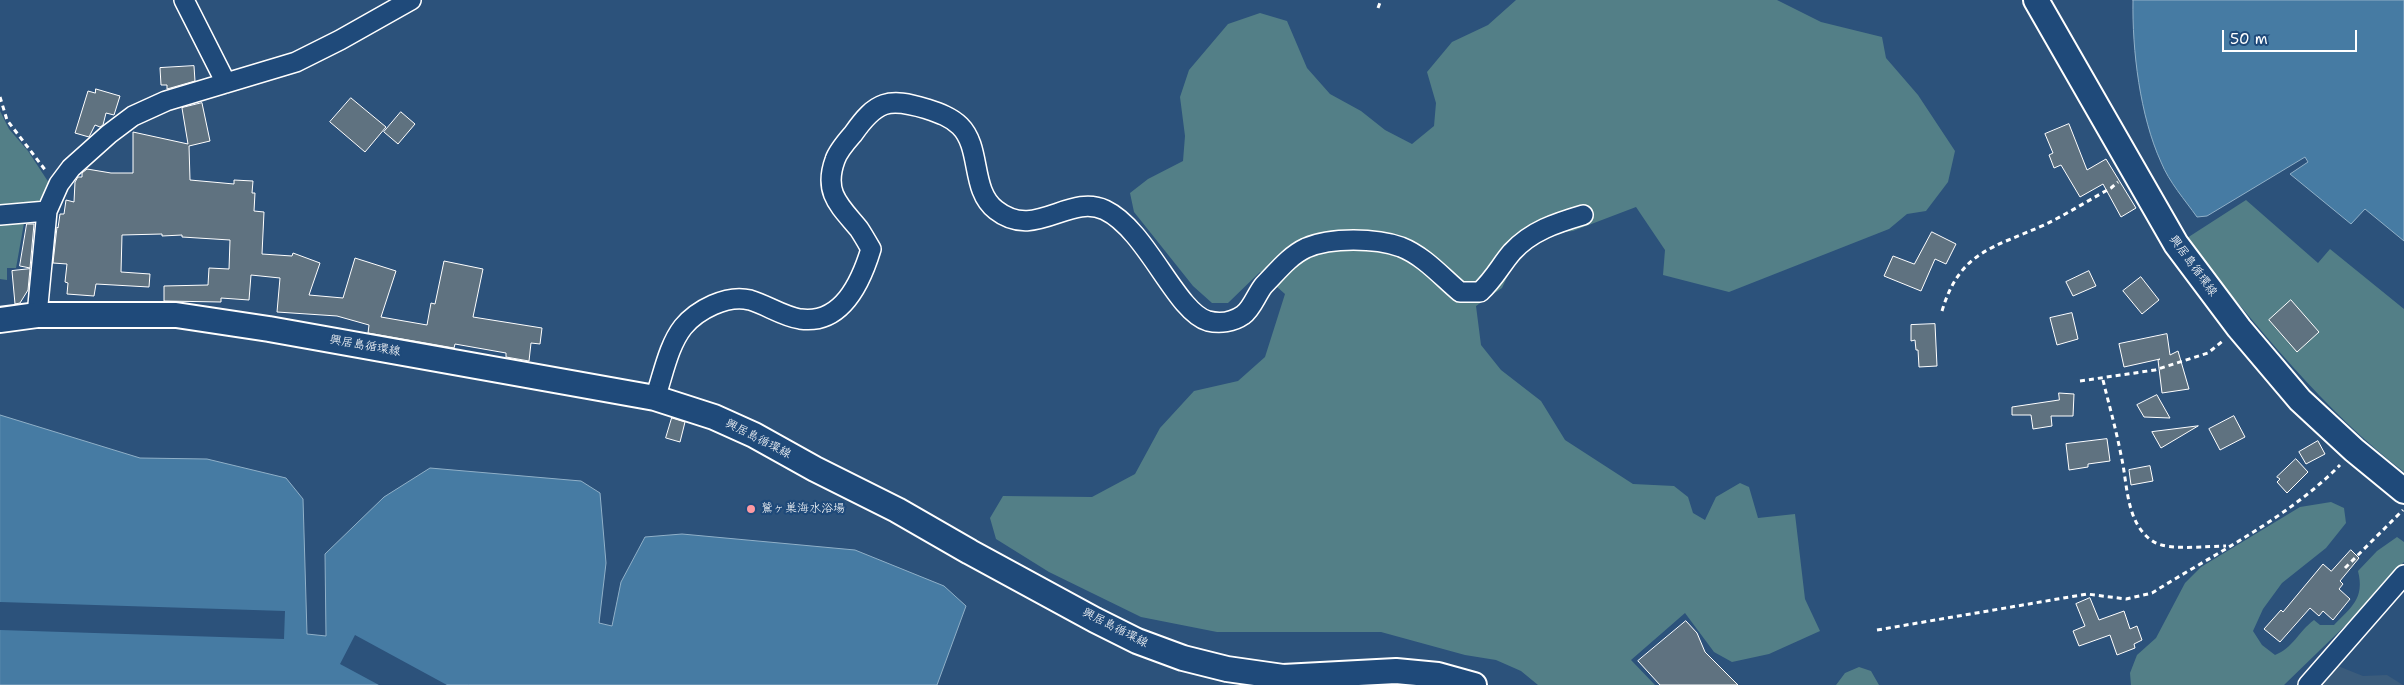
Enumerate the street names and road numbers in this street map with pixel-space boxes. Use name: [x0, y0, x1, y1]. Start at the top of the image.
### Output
street label: 興居島循環線: [2166, 233, 2220, 299]
street label: 興居島循環線: [328, 333, 402, 359]
street label: 興居島循環線: [723, 416, 793, 462]
street label: 興居島循環線: [1080, 605, 1150, 651]

